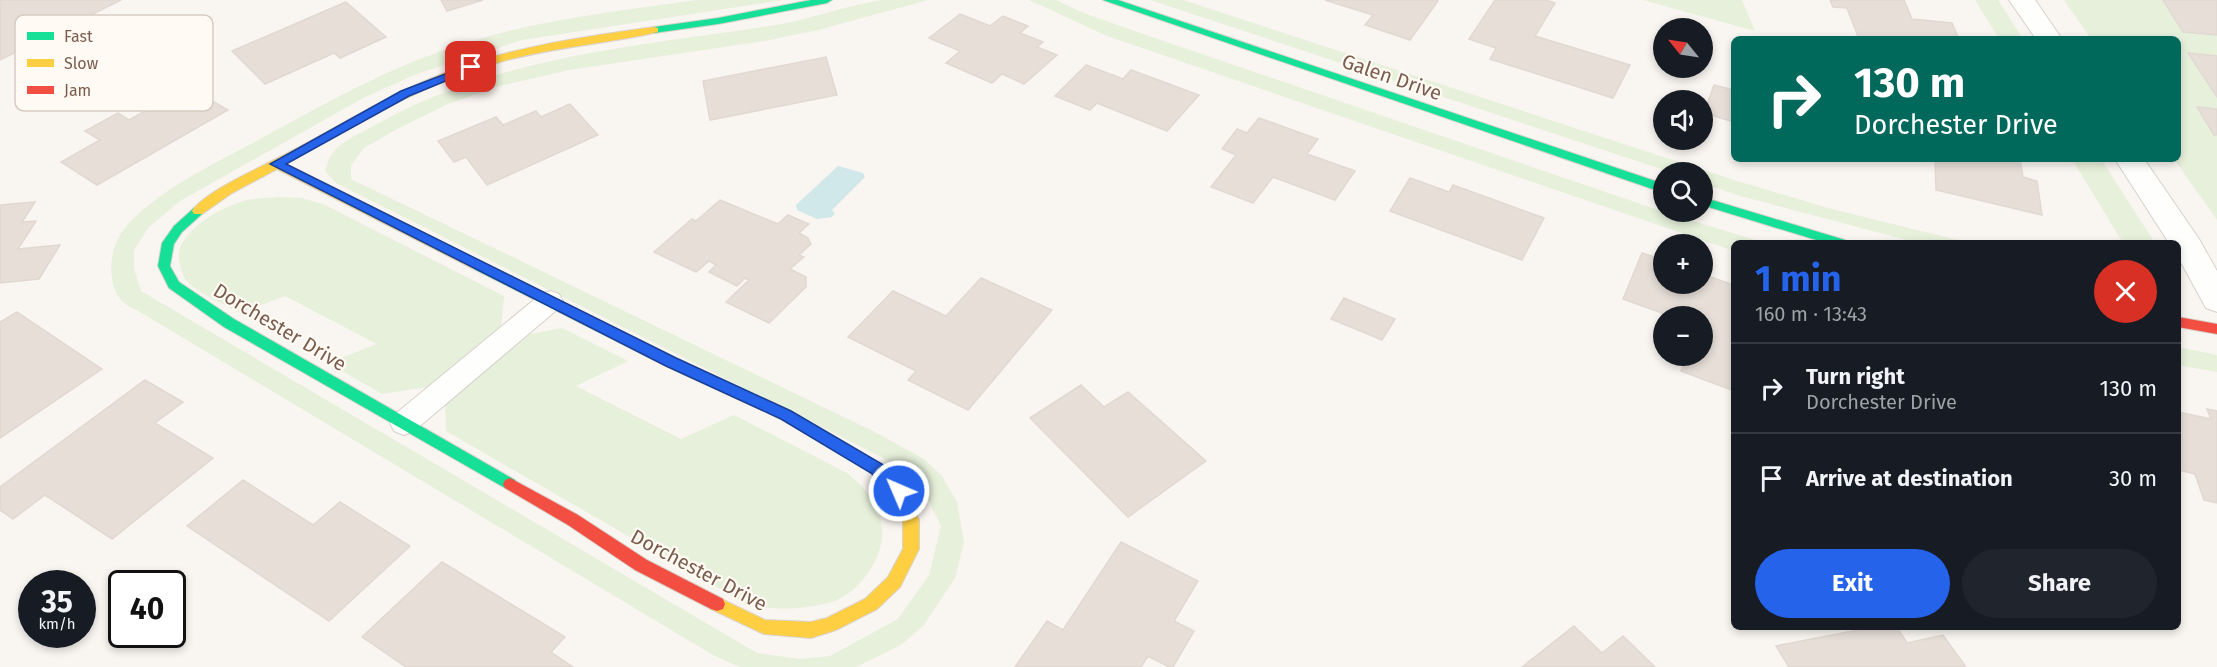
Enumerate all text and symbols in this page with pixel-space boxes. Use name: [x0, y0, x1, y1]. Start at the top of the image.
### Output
legend: [15, 15, 213, 111]
north arrow: [1653, 18, 1713, 78]
map controls: [1653, 18, 1713, 366]
text: Fast: [64, 27, 93, 46]
pin: [445, 41, 496, 92]
street label: Galen Drive: [1339, 49, 1445, 105]
icon: arrive: [454, 50, 487, 83]
text: Slow: [64, 54, 99, 73]
text: 130 m: [1854, 58, 1965, 108]
icon: right: [1755, 60, 1833, 138]
text: Jam: [64, 81, 91, 100]
button: sound: [1653, 90, 1713, 150]
text: Dorchester Drive: [1854, 109, 2058, 141]
button: search: [1653, 162, 1713, 222]
button: +: [1653, 234, 1713, 294]
text: 1 min: [1755, 257, 1842, 301]
button: close: [2094, 260, 2157, 323]
street label: Dorchester Drive: [209, 278, 351, 376]
text: 160 m · 13:43: [1755, 302, 1867, 326]
button: −: [1653, 306, 1713, 366]
text: Turn right: [1806, 363, 1905, 390]
icon: right: [1755, 372, 1788, 405]
text: 130 m: [2100, 375, 2157, 402]
text: Dorchester Drive: [1806, 390, 1957, 414]
position arrow: [867, 459, 931, 523]
icon: arrive: [1755, 462, 1788, 495]
text: Arrive at destination: [1806, 465, 2013, 492]
text: 30 m: [2109, 465, 2157, 492]
street label: Dorchester Drive: [627, 524, 771, 616]
button: Exit: [1755, 549, 1950, 618]
button: Share: [1962, 549, 2157, 618]
speed limit sign: 40: [108, 570, 186, 648]
text: 35: [41, 584, 73, 620]
text: km/h: [38, 615, 76, 633]

